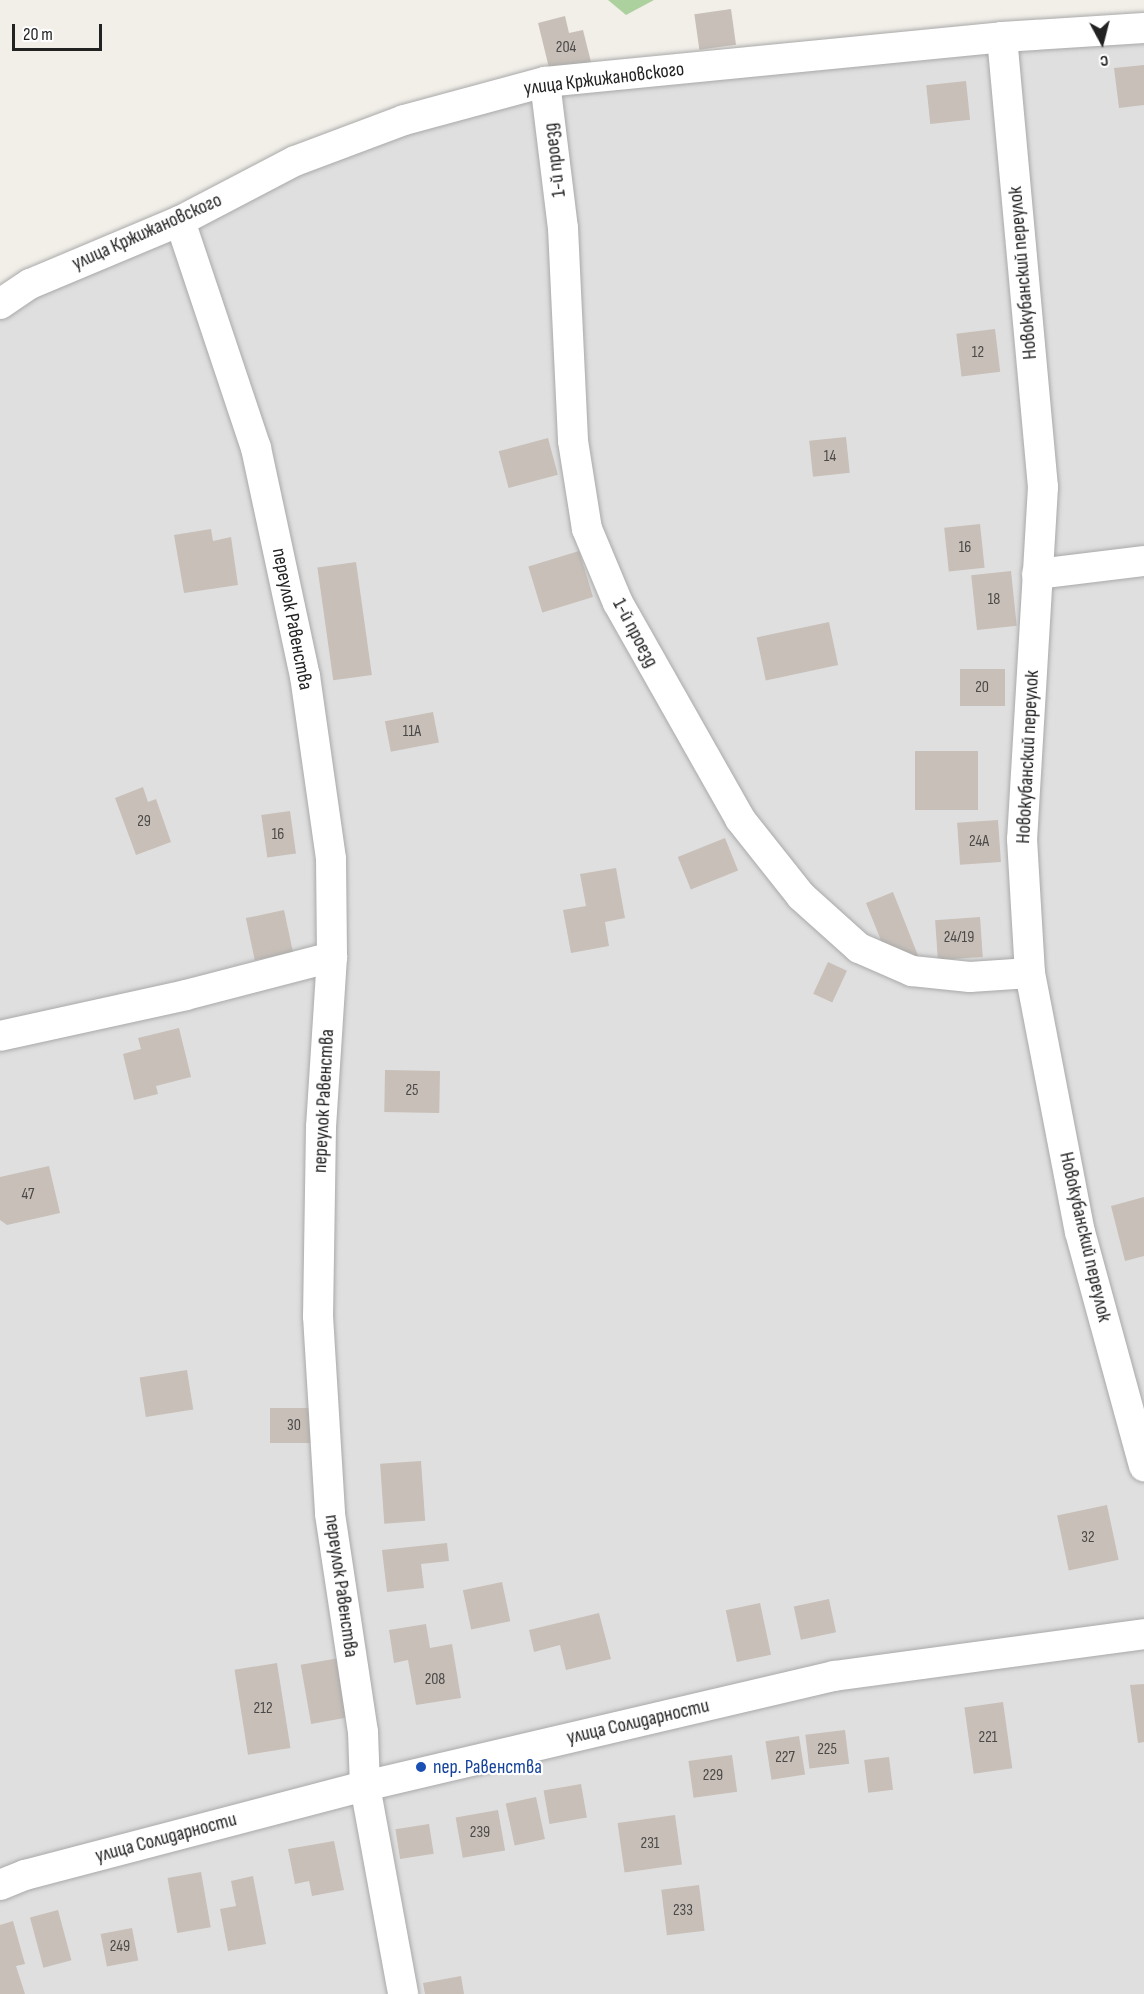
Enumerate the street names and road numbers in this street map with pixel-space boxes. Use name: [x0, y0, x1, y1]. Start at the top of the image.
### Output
street label: улица Кржижановского: [522, 57, 686, 101]
street label: 1-й проезд: [539, 122, 571, 198]
street label: Новокубанский переулок: [1003, 186, 1043, 360]
street label: улица Кржижановского: [68, 188, 226, 276]
street label: переулок Равенства: [266, 546, 318, 692]
street label: 1-й проезд: [607, 594, 663, 672]
street label: Новокубанский переулок: [1011, 670, 1045, 844]
street label: переулок Равенства: [308, 1029, 340, 1173]
street label: Новокубанский переулок: [1054, 1150, 1116, 1324]
street label: переулок Равенства: [319, 1513, 363, 1659]
street label: улица Солидарности: [565, 1694, 711, 1750]
street label: улица Солидарности: [93, 1808, 239, 1868]

